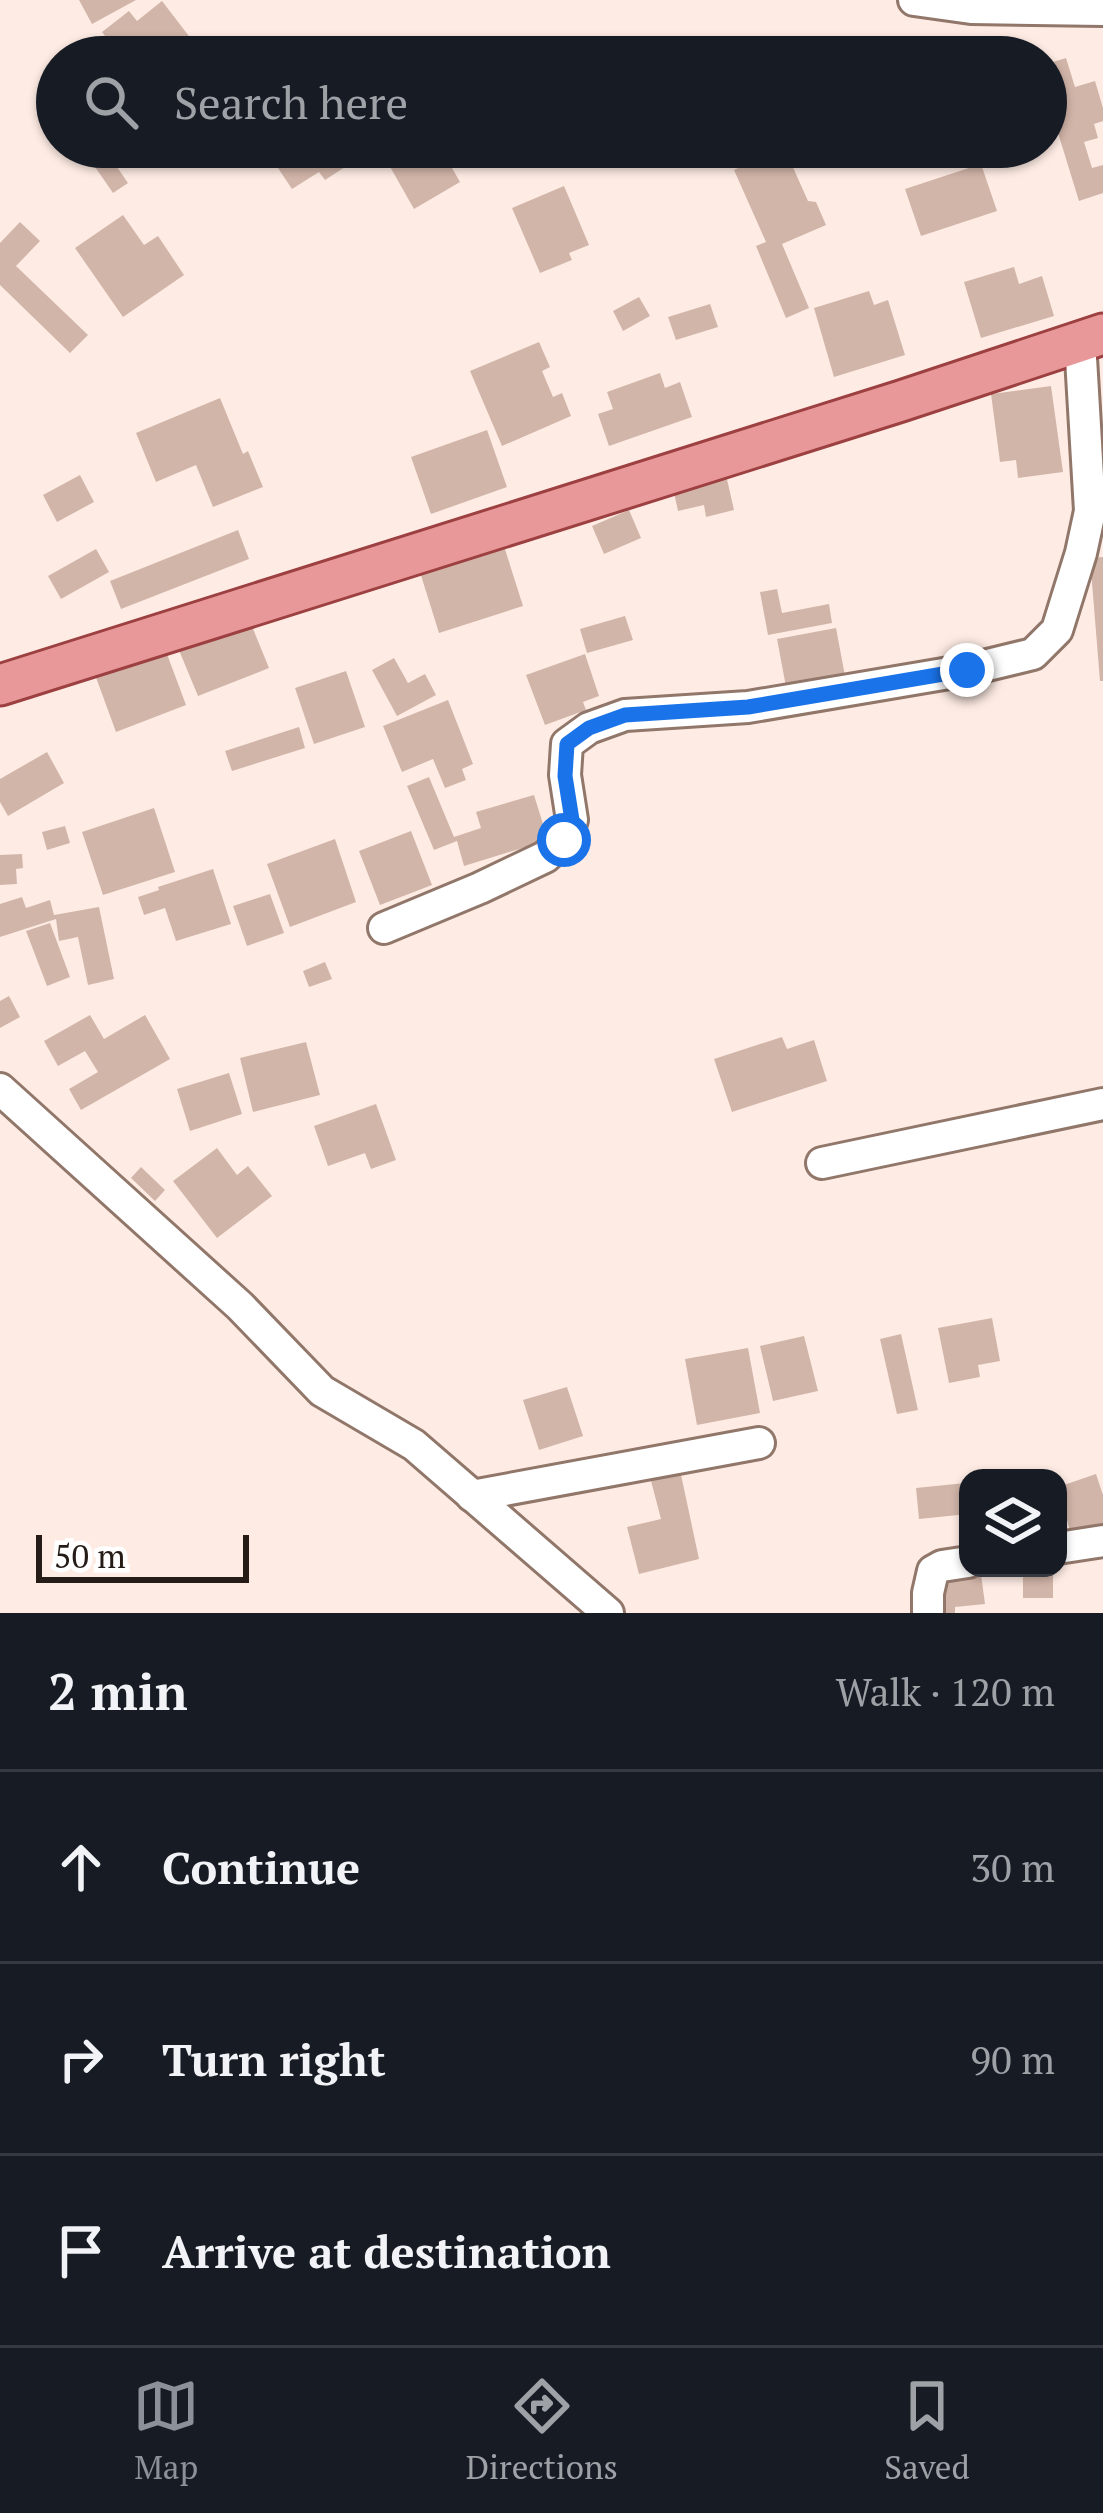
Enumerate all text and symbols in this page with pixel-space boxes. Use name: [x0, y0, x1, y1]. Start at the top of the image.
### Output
search box: [36, 36, 1067, 168]
icon: search: [78, 69, 144, 135]
text: Search here: [174, 72, 408, 132]
route end: [940, 643, 994, 697]
route start: [537, 813, 591, 867]
map controls: [959, 1469, 1067, 1577]
button: layers: [959, 1469, 1067, 1577]
scale bar: [36, 1529, 249, 1582]
text: 50 m: [54, 1534, 126, 1577]
text: 2 min: [48, 1657, 188, 1725]
text: Walk · 120 m: [836, 1665, 1055, 1717]
icon: ahead: [48, 1834, 114, 1900]
text: Continue: [162, 1837, 360, 1897]
text: 30 m: [970, 1841, 1055, 1893]
icon: right: [48, 2026, 114, 2092]
text: Turn right: [162, 2029, 386, 2089]
text: 90 m: [970, 2033, 1055, 2085]
icon: arrive: [48, 2218, 114, 2284]
text: Arrive at destination: [162, 2221, 611, 2281]
tab: Map: [133, 2373, 199, 2488]
tab: Directions: [466, 2373, 618, 2488]
tab: Saved: [884, 2373, 970, 2488]

